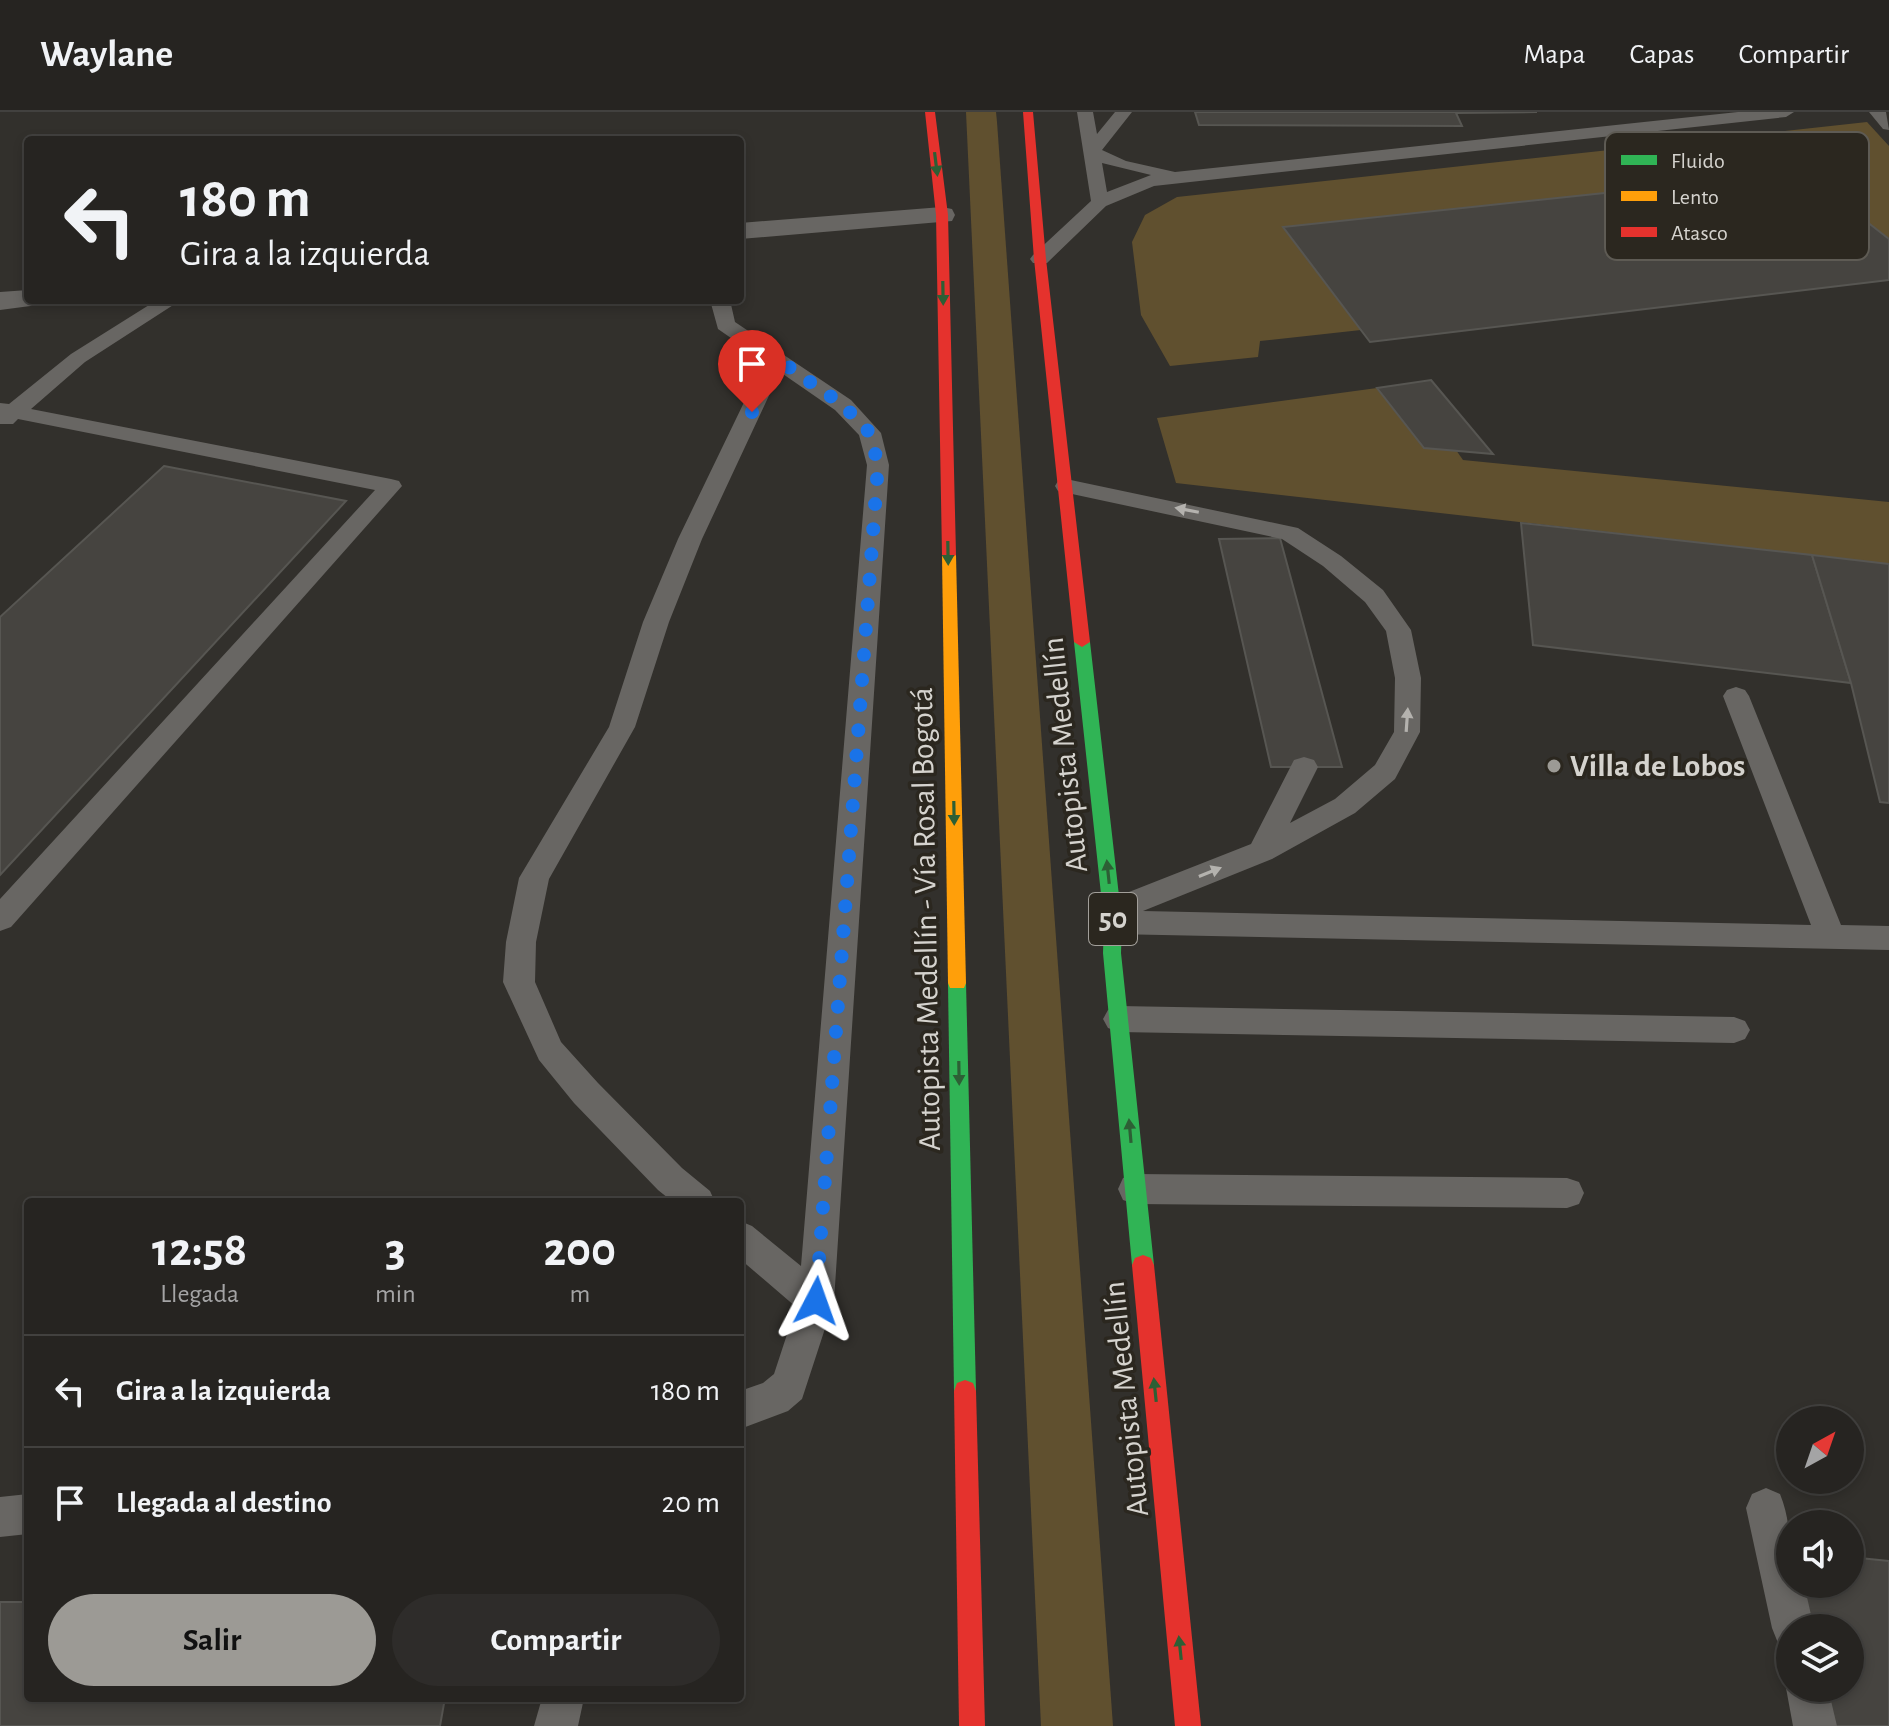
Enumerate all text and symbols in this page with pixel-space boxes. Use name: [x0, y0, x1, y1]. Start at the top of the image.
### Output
text: Waylane: [40, 36, 173, 74]
text: Mapa: [1523, 41, 1585, 69]
text: Capas: [1629, 41, 1694, 69]
text: Compartir: [1738, 41, 1849, 69]
legend: [1605, 132, 1869, 260]
text: Fluido: [1671, 150, 1725, 172]
one-way arrow: [929, 152, 942, 177]
icon: left: [48, 168, 152, 272]
text: 180 m: [180, 171, 311, 227]
text: Lento: [1671, 186, 1719, 208]
text: Atasco: [1671, 222, 1728, 244]
text: Gira a la izquierda: [180, 236, 430, 272]
one-way arrow: [937, 281, 950, 306]
pin: [718, 330, 786, 412]
icon: arrive: [730, 342, 774, 386]
one-way arrow: [1174, 503, 1199, 516]
one-way arrow: [942, 541, 955, 566]
street label: Autopista Medellín: [1037, 636, 1093, 874]
street label: Autopista Medellín - Vía Rosal Bogotá: [906, 687, 946, 1151]
one-way arrow: [1400, 707, 1413, 733]
place label: Villa de Lobos: [1570, 750, 1745, 782]
marker: Villa de Lobos: [1545, 757, 1563, 775]
one-way arrow: [947, 801, 960, 826]
one-way arrow: [1101, 859, 1114, 884]
one-way arrow: [1198, 865, 1222, 878]
road number: 50: [1089, 893, 1137, 945]
one-way arrow: [953, 1061, 965, 1086]
one-way arrow: [1123, 1118, 1136, 1143]
text: 12:58: [152, 1227, 247, 1275]
text: 3: [385, 1227, 406, 1275]
text: 200: [543, 1227, 616, 1275]
position arrow: [774, 1259, 858, 1343]
street label: Autopista Medellín: [1098, 1280, 1154, 1518]
text: Llegada: [160, 1281, 239, 1307]
text: min: [375, 1281, 416, 1307]
text: m: [569, 1281, 590, 1307]
icon: left: [48, 1369, 92, 1413]
text: Gira a la izquierda: [116, 1376, 331, 1406]
text: 180 m: [651, 1376, 720, 1406]
one-way arrow: [1148, 1377, 1161, 1402]
north arrow: [1776, 1406, 1864, 1494]
map controls: [1776, 1406, 1864, 1702]
icon: arrive: [48, 1481, 92, 1525]
text: Llegada al destino: [116, 1488, 332, 1518]
text: 20 m: [662, 1488, 720, 1518]
button: sound: [1776, 1510, 1864, 1598]
button: Salir: [48, 1594, 376, 1686]
button: Compartir: [392, 1594, 720, 1686]
button: layers: [1776, 1614, 1864, 1702]
one-way arrow: [1173, 1635, 1186, 1660]

